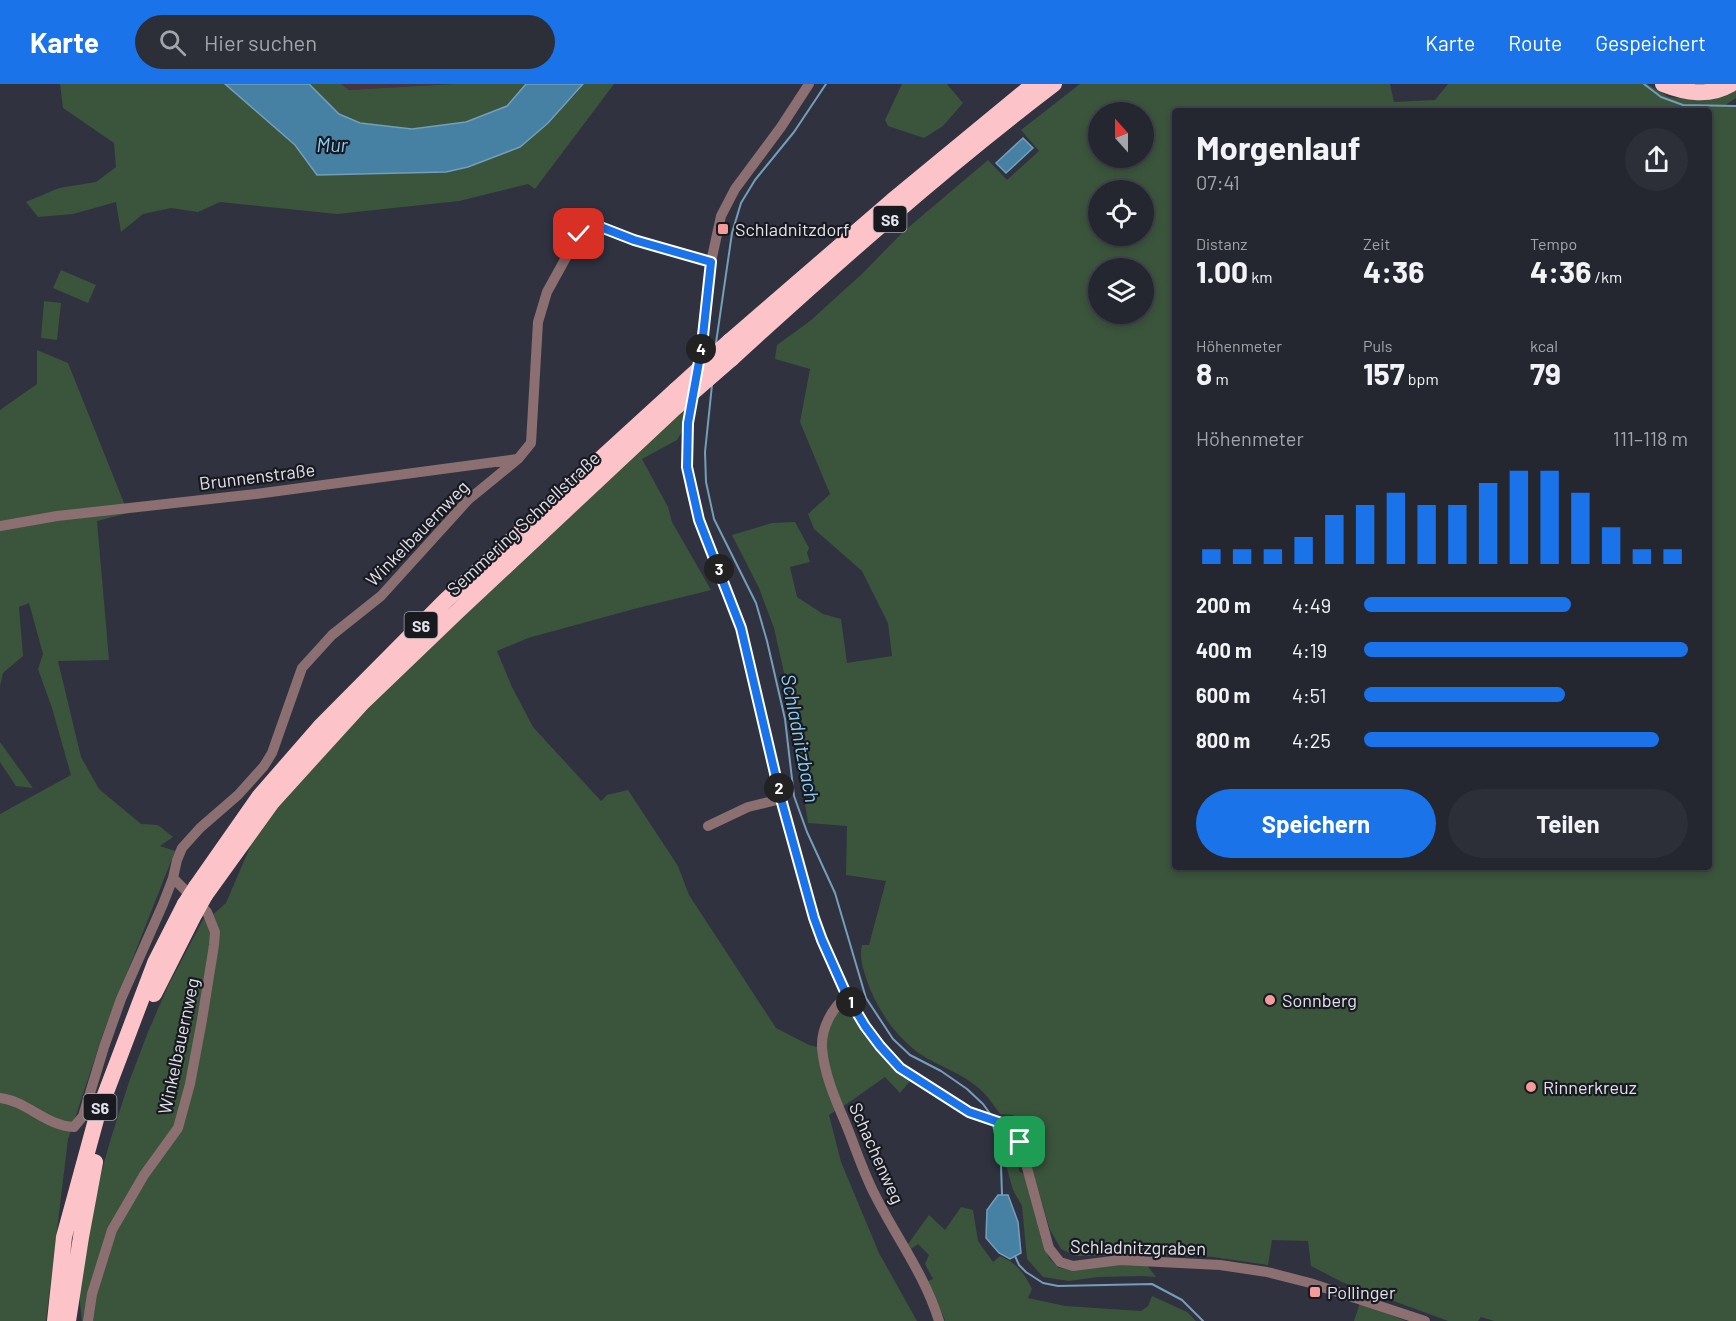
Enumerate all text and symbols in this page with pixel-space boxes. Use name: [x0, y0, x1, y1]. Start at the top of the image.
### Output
search box: [135, 15, 555, 69]
text: Karte: [30, 25, 99, 59]
icon: search: [156, 26, 189, 59]
text: Hier suchen: [204, 29, 317, 55]
text: Karte: [1425, 30, 1475, 55]
text: Route: [1508, 30, 1562, 55]
text: Gespeichert: [1595, 30, 1706, 55]
north arrow: [1088, 102, 1154, 168]
map controls: [1088, 102, 1154, 324]
text: Morgenlauf: [1196, 127, 1361, 167]
button: share: [1625, 128, 1688, 191]
water label: Mur: [316, 132, 349, 156]
text: 07:41: [1196, 170, 1240, 194]
button: locate: [1088, 180, 1154, 246]
road number: S6: [874, 206, 906, 232]
pin: [553, 208, 604, 259]
icon: check: [562, 217, 595, 250]
place label: Schladnitzdorf: [735, 218, 849, 240]
marker: Schladnitzdorf: [716, 222, 730, 236]
text: Distanz: [1196, 234, 1247, 253]
text: Zeit: [1363, 234, 1390, 253]
text: Tempo: [1530, 234, 1577, 253]
text: 1.00: [1196, 253, 1248, 289]
text: 4:36: [1363, 253, 1424, 289]
text: 4:36: [1530, 253, 1591, 289]
button: layers: [1088, 258, 1154, 324]
text: km: [1248, 267, 1273, 286]
text: /km: [1591, 267, 1622, 286]
pin: 4: [686, 334, 716, 364]
text: Höhenmeter: [1196, 336, 1282, 355]
text: Puls: [1363, 336, 1392, 355]
text: kcal: [1530, 336, 1558, 355]
text: 4: [696, 339, 706, 358]
text: 8: [1196, 355, 1212, 391]
text: 157: [1363, 355, 1405, 391]
text: 79: [1530, 355, 1561, 391]
text: m: [1212, 369, 1229, 388]
text: bpm: [1405, 369, 1439, 388]
text: Höhenmeter: [1196, 426, 1304, 450]
text: 111–118 m: [1613, 426, 1688, 450]
street label: Semmering Schnellstraße: [442, 446, 604, 600]
street label: Brunnenstraße: [198, 458, 316, 494]
street label: Winkelbauernweg: [361, 475, 473, 591]
pin: 3: [704, 554, 734, 584]
text: 3: [715, 559, 723, 578]
text: 200 m: [1196, 593, 1251, 617]
text: 4:49: [1292, 593, 1331, 617]
road number: S6: [404, 612, 438, 638]
text: 400 m: [1196, 638, 1252, 662]
text: 4:19: [1292, 638, 1327, 662]
water label: Schladnitzbach: [777, 672, 825, 804]
text: 600 m: [1196, 683, 1250, 707]
text: 4:51: [1292, 683, 1327, 707]
text: 800 m: [1196, 728, 1250, 752]
text: 4:25: [1292, 728, 1331, 752]
pin: 2: [764, 773, 794, 803]
text: 2: [775, 778, 783, 797]
button: Speichern: [1196, 789, 1436, 858]
button: Teilen: [1448, 789, 1688, 858]
street label: Winkelbauernweg: [153, 976, 203, 1116]
pin: 1: [836, 987, 866, 1017]
place label: Sonnberg: [1282, 989, 1357, 1011]
text: 1: [848, 992, 854, 1011]
marker: Sonnberg: [1263, 993, 1277, 1007]
place label: Rinnerkreuz: [1543, 1076, 1637, 1098]
marker: Rinnerkreuz: [1524, 1080, 1538, 1094]
road number: S6: [84, 1094, 116, 1120]
street label: Schachenweg: [845, 1099, 909, 1207]
pin: [994, 1116, 1045, 1167]
icon: arrive: [1003, 1125, 1036, 1158]
street label: Schladnitzgraben: [1070, 1235, 1206, 1259]
place label: Pollinger: [1327, 1281, 1396, 1303]
marker: Pollinger: [1308, 1285, 1322, 1299]

